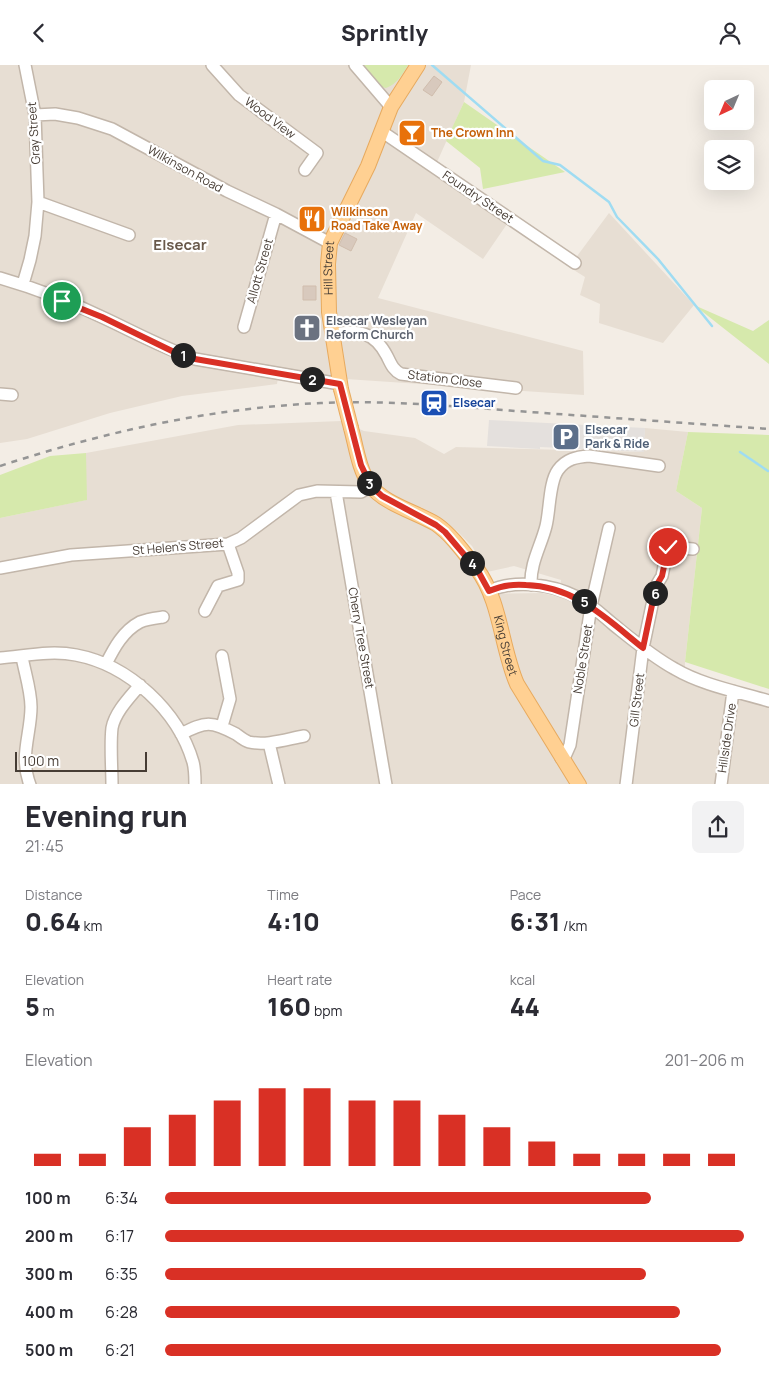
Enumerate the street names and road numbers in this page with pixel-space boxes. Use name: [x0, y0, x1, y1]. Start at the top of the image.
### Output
street label: Wood View: [241, 93, 299, 142]
street label: Gray Street: [23, 101, 44, 165]
street label: Wilkinson Road: [144, 141, 226, 196]
street label: Foundry Street: [439, 166, 517, 227]
street label: Allott Street: [242, 236, 277, 305]
street label: Hill Street: [319, 240, 338, 295]
street label: Station Close: [407, 366, 483, 392]
street label: St Helen's Street: [132, 534, 225, 559]
street label: Cherry Tree Street: [344, 586, 379, 690]
street label: King Street: [490, 613, 522, 678]
street label: Noble Street: [569, 623, 596, 695]
street label: Gill Street: [625, 672, 648, 728]
street label: Hillside Drive: [713, 702, 740, 774]

